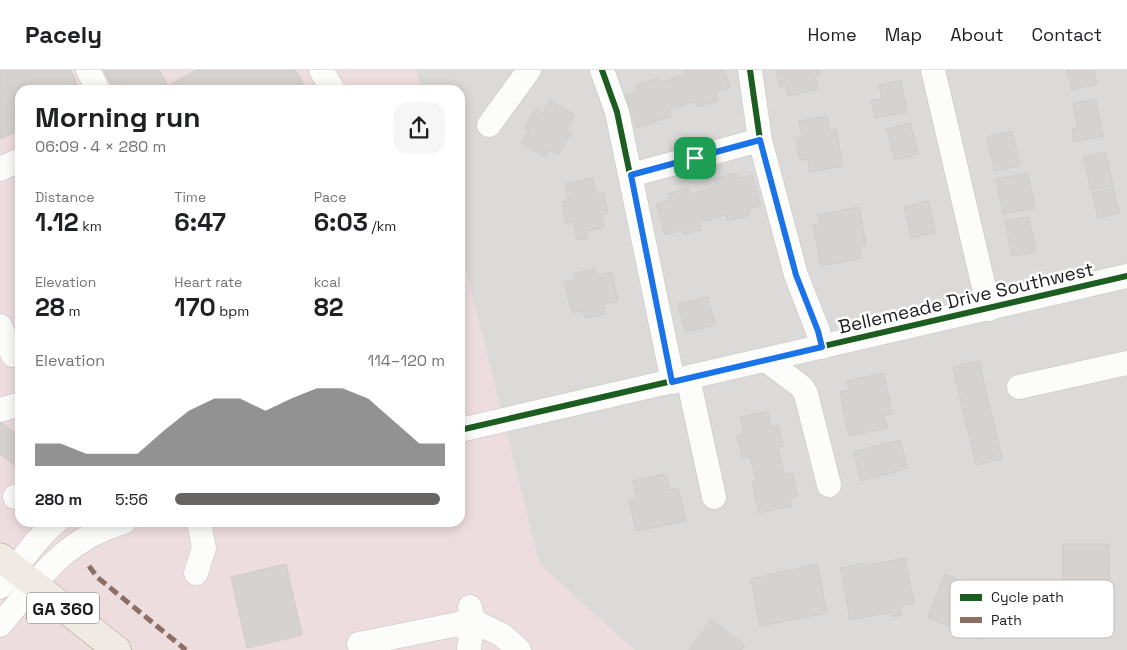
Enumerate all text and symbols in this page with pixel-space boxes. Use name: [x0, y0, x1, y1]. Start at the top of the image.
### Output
text: Pacely: [25, 19, 102, 50]
text: Home: [808, 23, 857, 46]
text: Map: [885, 23, 922, 46]
text: About: [950, 23, 1004, 46]
text: Contact: [1032, 23, 1102, 46]
text: Morning run: [35, 99, 200, 135]
button: share: [393, 102, 445, 154]
text: 06:09 · 4 × 280 m: [35, 136, 166, 157]
pin: [674, 137, 716, 179]
icon: arrive: [681, 144, 709, 172]
text: Distance: [35, 188, 95, 206]
text: Time: [174, 188, 206, 206]
text: Pace: [314, 188, 346, 206]
text: 1.12: [35, 206, 79, 238]
text: 6:47: [174, 206, 226, 238]
text: 6:03: [314, 206, 368, 238]
text: km: [79, 217, 102, 235]
text: /km: [368, 217, 396, 235]
street label: Bellemeade Drive Southwest: [836, 256, 1096, 340]
text: Elevation: [35, 273, 96, 291]
text: Heart rate: [174, 273, 242, 291]
text: kcal: [314, 273, 341, 291]
text: 28: [35, 291, 65, 323]
text: 170: [174, 291, 216, 323]
text: 82: [314, 291, 344, 323]
text: m: [65, 302, 81, 320]
text: bpm: [216, 302, 249, 320]
text: Elevation: [35, 350, 105, 371]
text: 114–120 m: [367, 350, 445, 371]
text: 280 m: [35, 489, 82, 510]
text: 5:56: [115, 489, 148, 510]
legend: [950, 580, 1114, 638]
text: Cycle path: [991, 588, 1064, 606]
road number: GA 360: [27, 592, 99, 624]
text: Path: [991, 611, 1022, 629]

